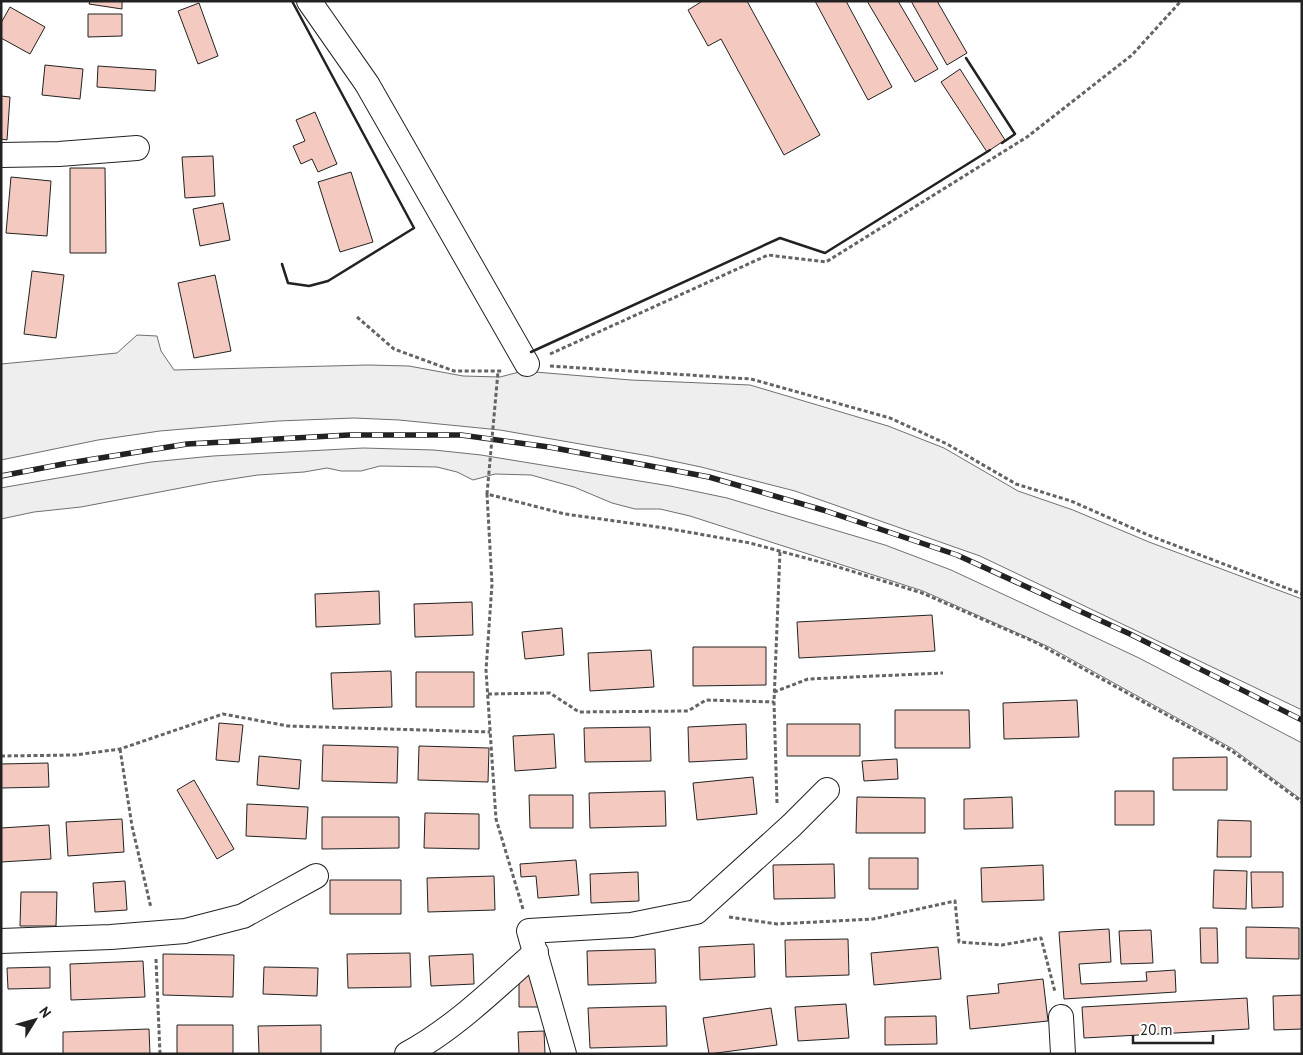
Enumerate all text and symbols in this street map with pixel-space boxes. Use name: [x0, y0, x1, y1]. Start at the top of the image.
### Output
north arrow: [10, 995, 60, 1045]
text: N: [35, 1003, 55, 1021]
scale bar: [1133, 1012, 1213, 1044]
text: 20 m: [1140, 1020, 1173, 1039]

